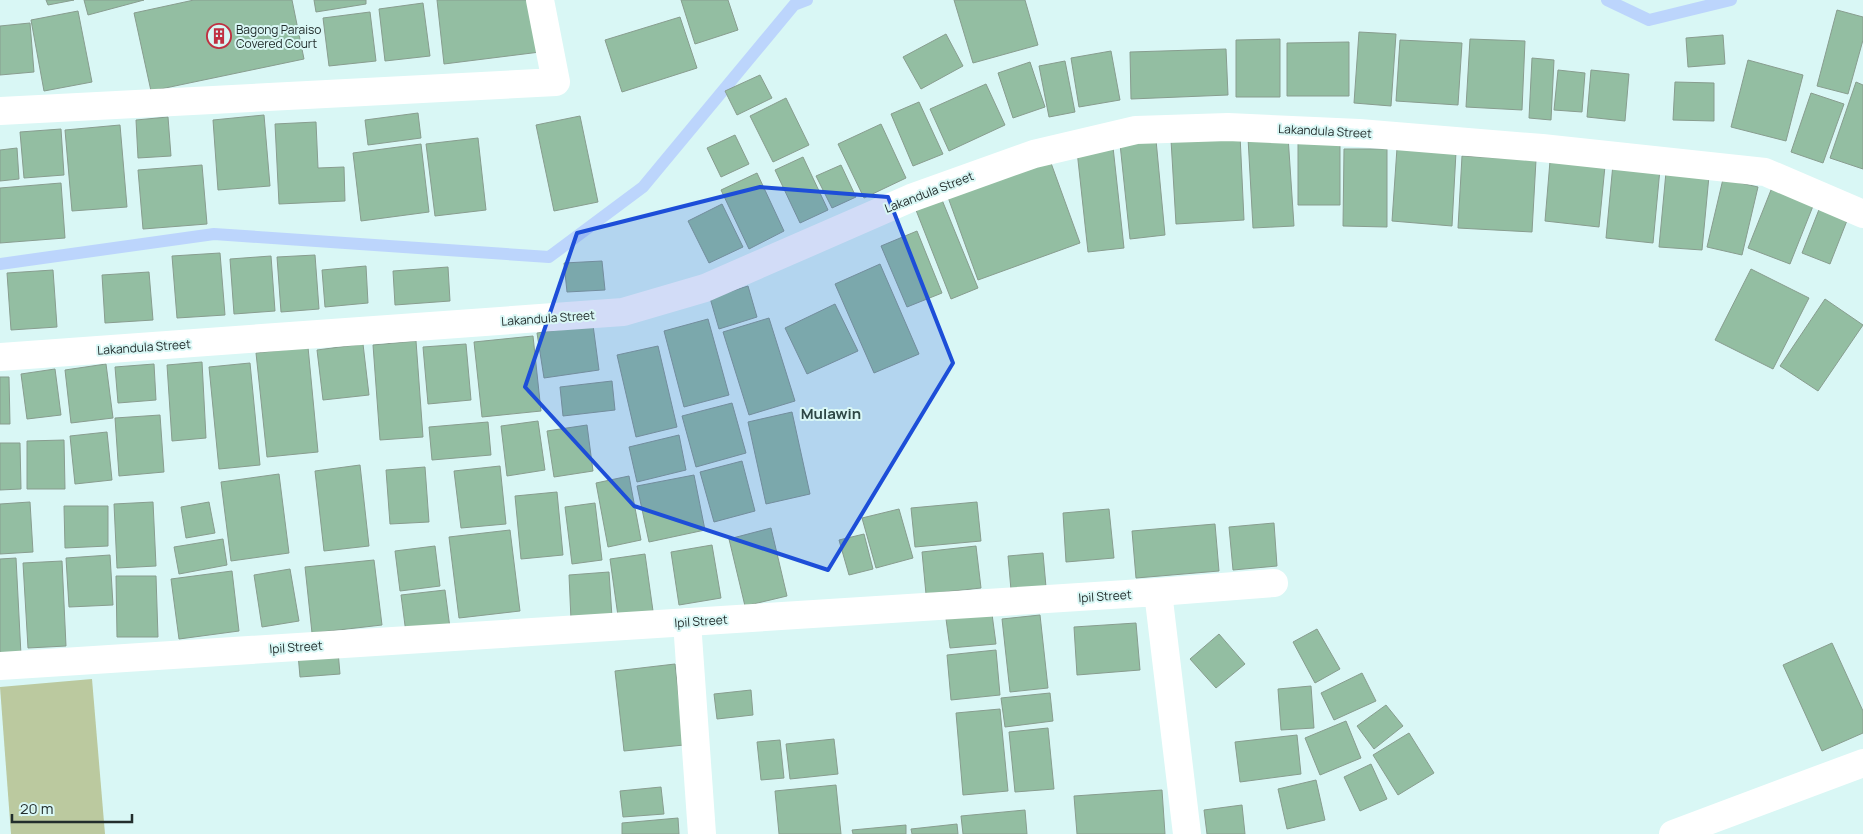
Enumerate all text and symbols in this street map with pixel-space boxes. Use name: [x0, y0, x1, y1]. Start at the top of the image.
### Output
place label: Bagong Paraiso Covered Court: [236, 21, 321, 52]
building icon: Bagong Paraiso Covered Court: [206, 23, 232, 49]
street label: Lakandula Street: [1278, 120, 1372, 142]
street label: Lakandula Street: [882, 167, 976, 217]
street label: Lakandula Street: [501, 306, 596, 330]
street label: Lakandula Street: [97, 335, 192, 359]
district label: Mulawin: [801, 403, 861, 424]
street label: Ipil Street: [1078, 586, 1132, 606]
street label: Ipil Street: [674, 611, 728, 631]
street label: Ipil Street: [269, 637, 323, 657]
scale bar: [12, 792, 132, 824]
text: 20 m: [20, 798, 53, 819]

